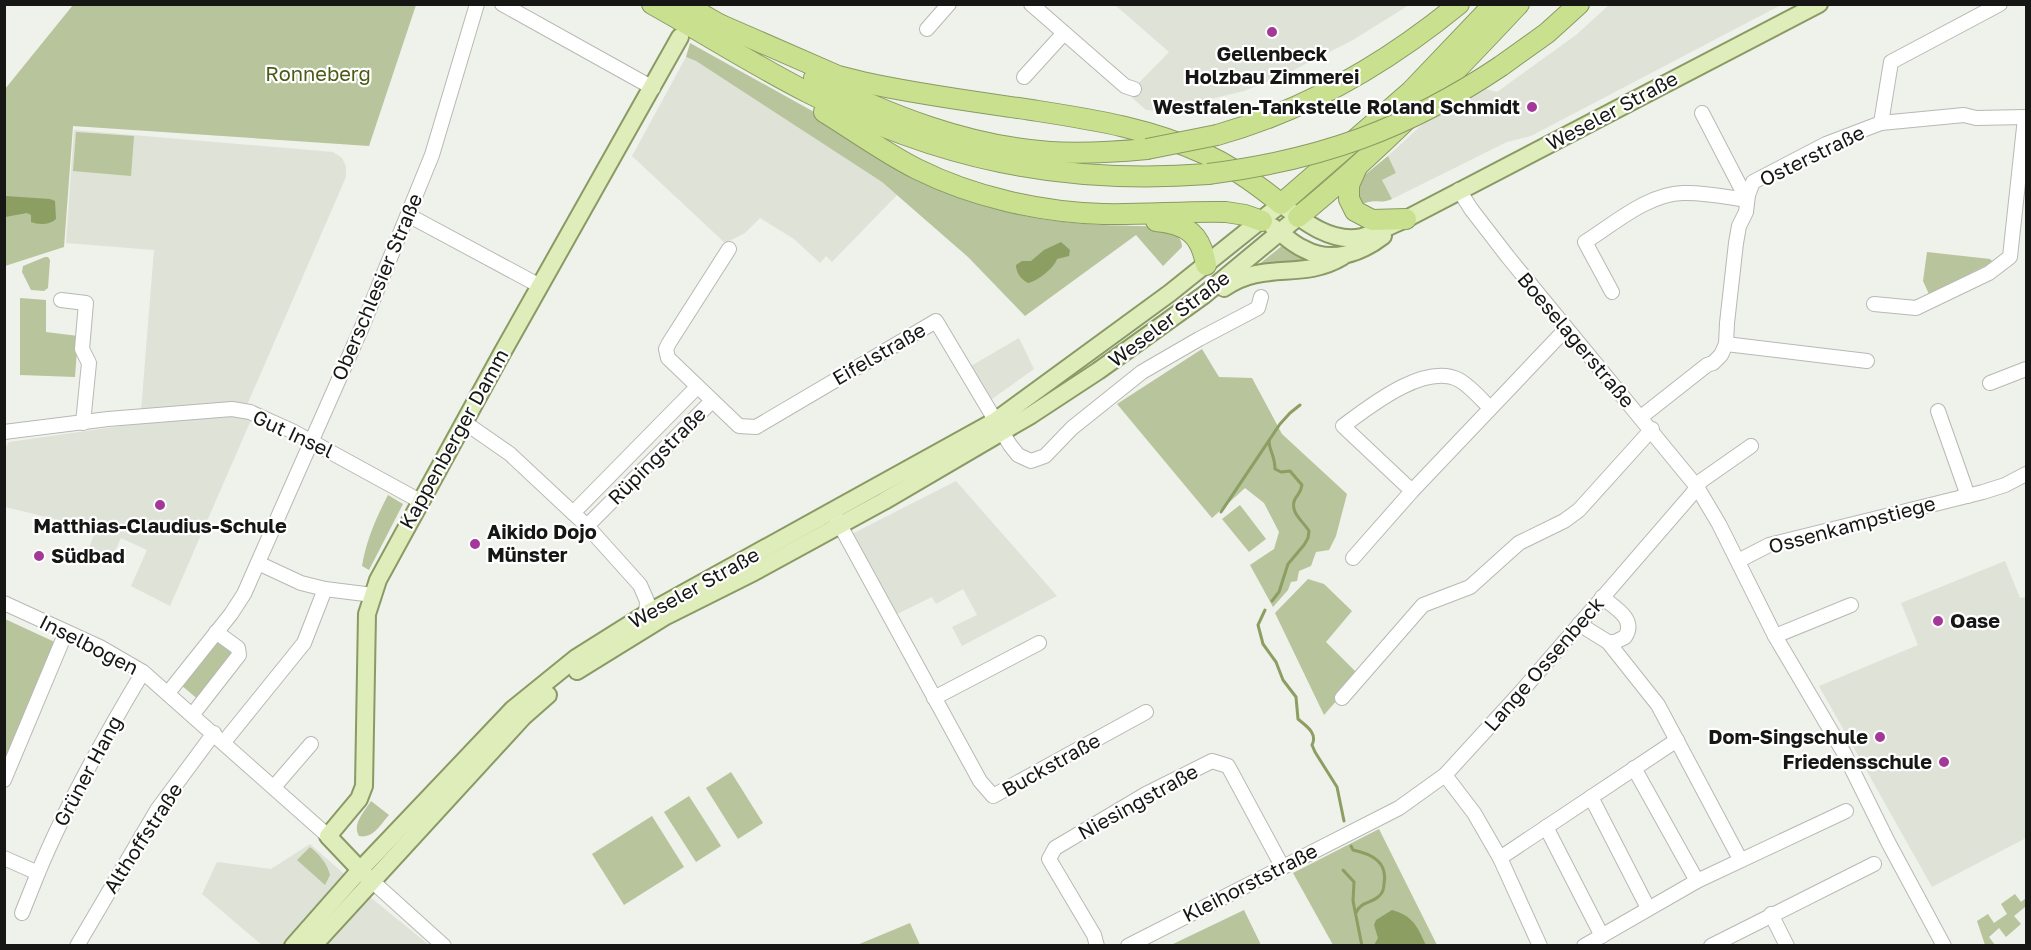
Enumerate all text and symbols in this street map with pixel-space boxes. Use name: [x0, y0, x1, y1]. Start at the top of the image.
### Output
marker: Gellenbeck Holzbau Zimmerei: [1265, 25, 1279, 39]
place label: Gellenbeck Holzbau Zimmerei: [1185, 41, 1359, 88]
park label: Ronneberg: [265, 61, 371, 85]
street label: Weseler Straße: [1542, 65, 1681, 155]
place label: Westfalen-Tankstelle Roland Schmidt: [1153, 94, 1520, 118]
marker: Westfalen-Tankstelle Roland Schmidt: [1525, 100, 1539, 114]
street label: Osterstraße: [1755, 119, 1868, 191]
street label: Oberschlesier Straße: [326, 189, 426, 384]
street label: Weseler Straße: [1103, 265, 1234, 372]
street label: Boeselagerstraße: [1513, 267, 1640, 412]
street label: Eifelstraße: [828, 317, 929, 389]
street label: Kappenberger Damm: [394, 344, 513, 533]
street label: Rüpingstraße: [602, 401, 710, 509]
street label: Gut Insel: [249, 404, 338, 462]
street label: Ossenkampstiege: [1766, 490, 1938, 558]
marker: Matthias-Claudius-Schule: [153, 498, 167, 512]
place label: Matthias-Claudius-Schule: [33, 513, 287, 537]
place label: Aikido Dojo Münster: [487, 519, 597, 566]
marker: Aikido Dojo Münster: [468, 537, 482, 551]
street label: Weseler Straße: [624, 541, 763, 633]
place label: Südbad: [51, 543, 125, 567]
marker: Südbad: [32, 549, 46, 563]
street label: Lange Ossenbeck: [1478, 591, 1608, 735]
place label: Oase: [1950, 608, 2000, 632]
street label: Inselbogen: [36, 609, 143, 679]
marker: Oase: [1931, 614, 1945, 628]
street label: Grüner Hang: [48, 711, 126, 830]
place label: Dom-Singschule: [1708, 724, 1868, 748]
street label: Buckstraße: [997, 727, 1104, 801]
marker: Dom-Singschule: [1873, 730, 1887, 744]
place label: Friedensschule: [1783, 749, 1932, 773]
marker: Friedensschule: [1937, 755, 1951, 769]
street label: Niesingstraße: [1073, 758, 1202, 844]
street label: Althoffstraße: [98, 778, 187, 897]
street label: Kleihorststraße: [1178, 838, 1321, 926]

